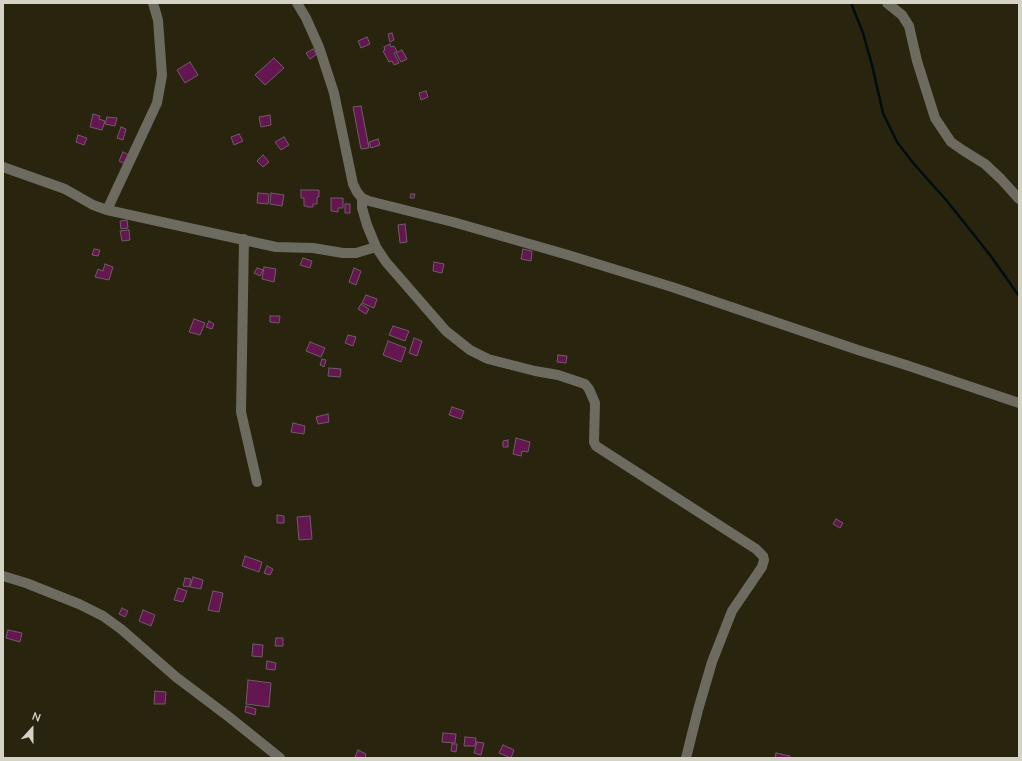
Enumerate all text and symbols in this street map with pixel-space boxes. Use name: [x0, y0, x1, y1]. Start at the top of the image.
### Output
north arrow: [12, 709, 52, 749]
text: N: [30, 709, 43, 726]

